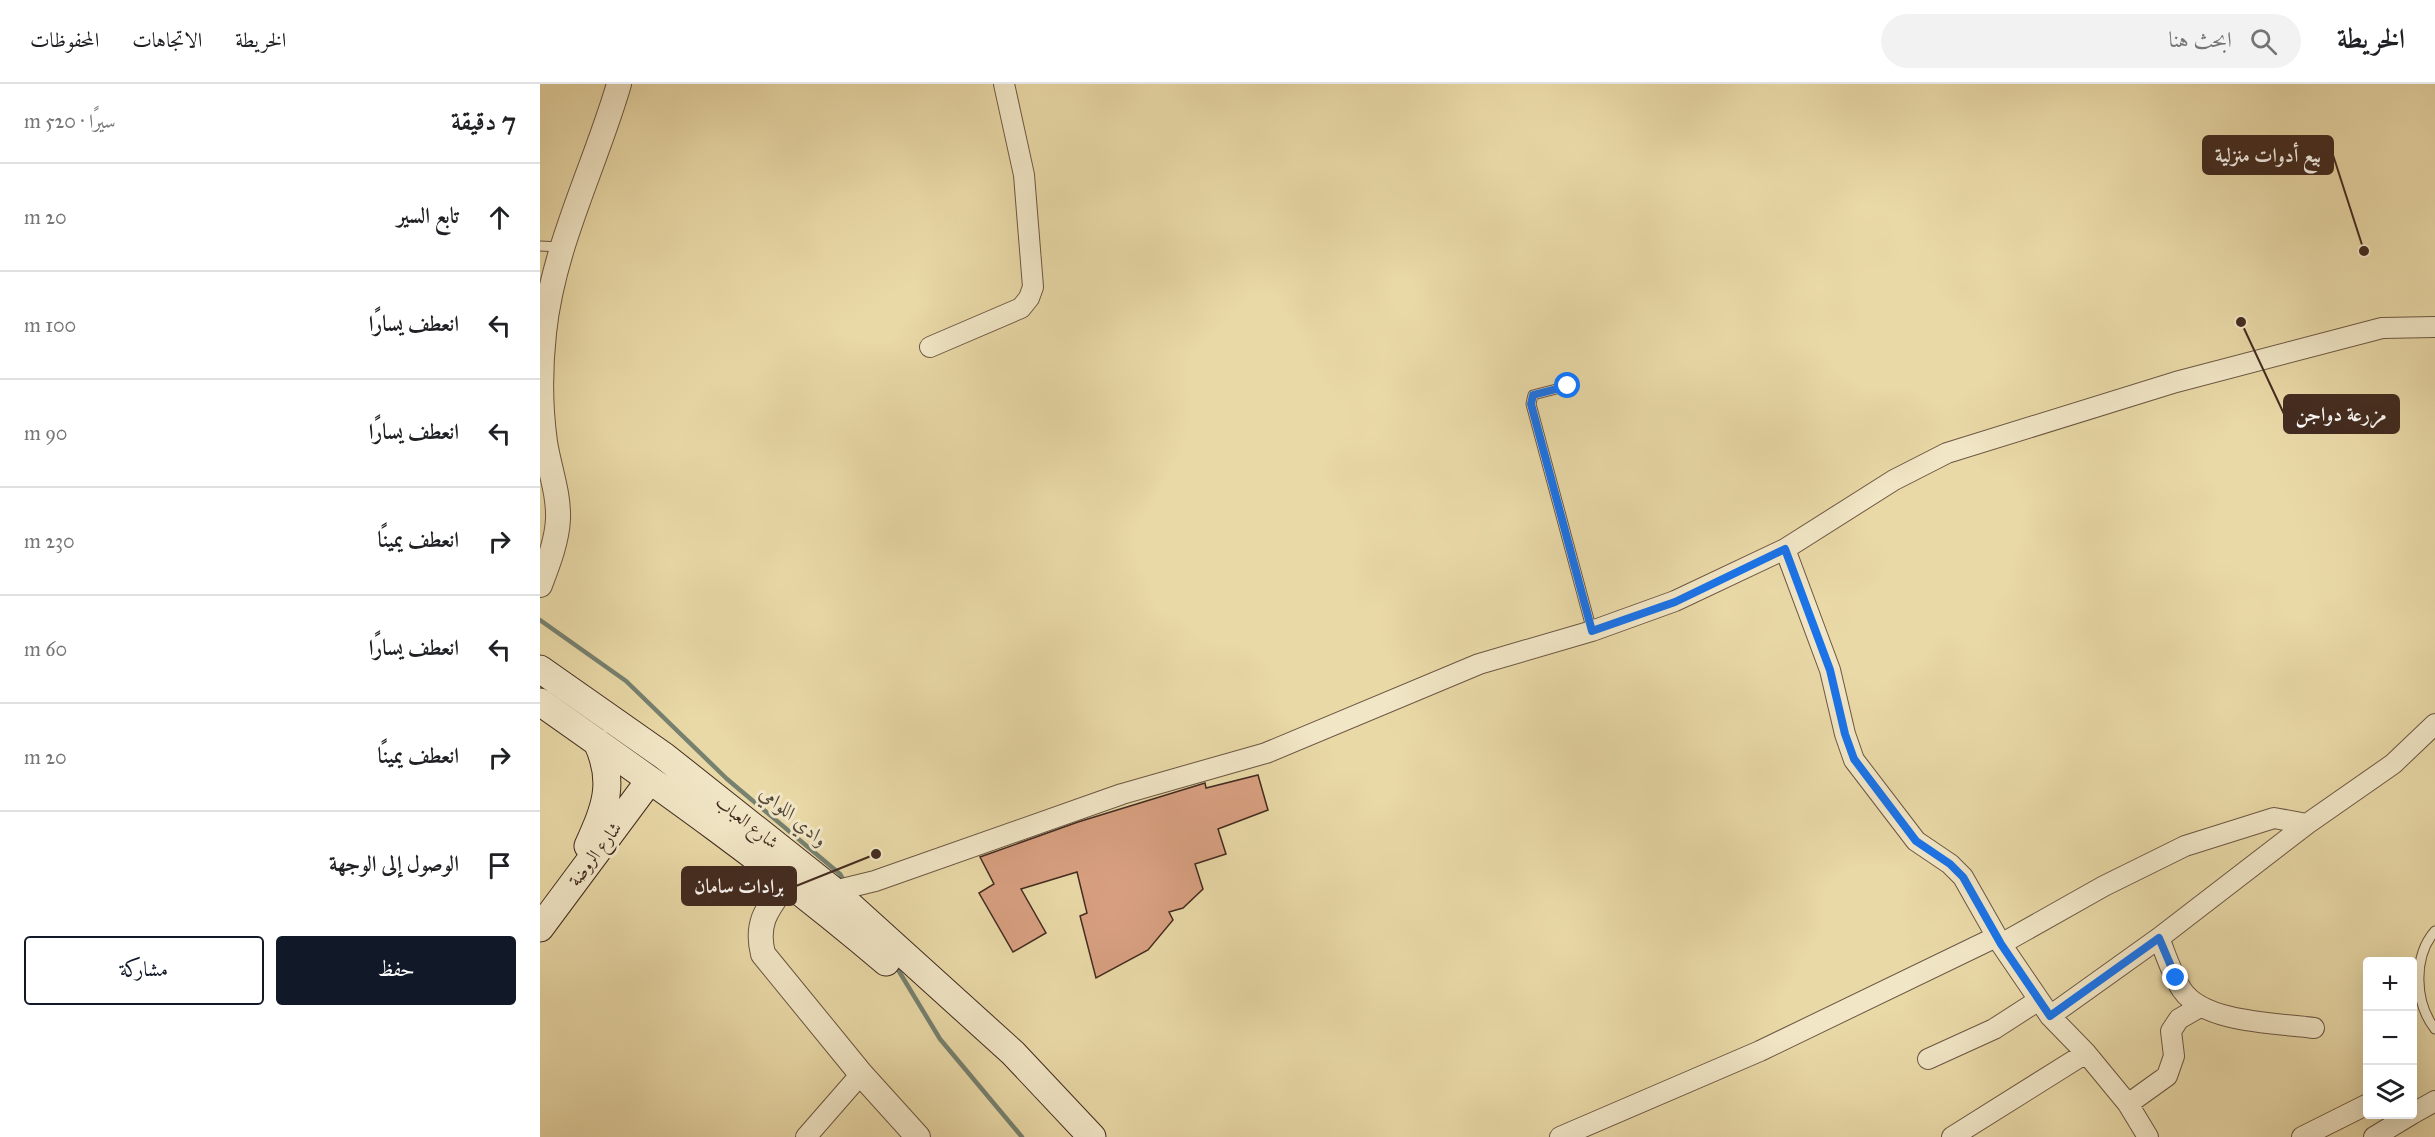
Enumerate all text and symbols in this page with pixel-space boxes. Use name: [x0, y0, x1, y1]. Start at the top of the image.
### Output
search box: [1881, 14, 2301, 68]
text: الخريطة: [2337, 21, 2405, 56]
icon: search: [2247, 25, 2280, 58]
text: ابحث هنا: [2168, 26, 2232, 53]
text: المحفوظات: [30, 27, 99, 53]
text: الاتجاهات: [132, 27, 202, 53]
text: الخريطة: [235, 27, 286, 53]
text: 7 دقيقة: [451, 105, 516, 137]
text: سيرًا · 520 m: [24, 109, 116, 133]
callout: بيع أدوات منزلية: [2203, 136, 2333, 174]
text: بيع أدوات منزلية: [2215, 142, 2321, 174]
icon: ahead: [483, 201, 516, 234]
text: تابع السير: [397, 202, 459, 229]
text: 20 m: [24, 205, 67, 229]
icon: left: [483, 309, 516, 342]
text: انعطف يسارًا: [369, 310, 459, 337]
text: 100 m: [24, 313, 76, 337]
route start: [1554, 372, 1580, 398]
callout: مزرعة دواجن: [2284, 395, 2399, 433]
text: مزرعة دواجن: [2296, 402, 2386, 429]
icon: left: [483, 417, 516, 450]
text: انعطف يسارًا: [369, 418, 459, 445]
text: 90 m: [24, 421, 68, 445]
icon: right: [483, 525, 516, 558]
text: انعطف يمينًا: [378, 526, 459, 553]
text: 230 m: [24, 529, 75, 553]
icon: left: [483, 633, 516, 666]
text: انعطف يسارًا: [369, 634, 459, 661]
text: 60 m: [24, 637, 67, 661]
icon: right: [483, 741, 516, 774]
text: انعطف يمينًا: [378, 742, 459, 769]
text: 20 m: [24, 745, 67, 769]
water label: وادي اللوامي: [752, 780, 833, 855]
street label: شارع العباب: [709, 791, 783, 857]
street label: شارع الروضة: [564, 818, 629, 893]
icon: arrive: [483, 849, 516, 882]
text: الوصول إلى الوجهة: [329, 850, 459, 877]
callout: برادات سامان: [682, 867, 796, 905]
text: برادات سامان: [694, 874, 784, 898]
button: مشاركة: [24, 936, 264, 1005]
button: حفظ: [276, 936, 516, 1005]
map controls: [2363, 957, 2417, 1119]
button: +: [2363, 957, 2417, 1011]
route end: [2162, 964, 2188, 990]
button: −: [2363, 1011, 2417, 1065]
button: layers: [2363, 1065, 2417, 1119]

